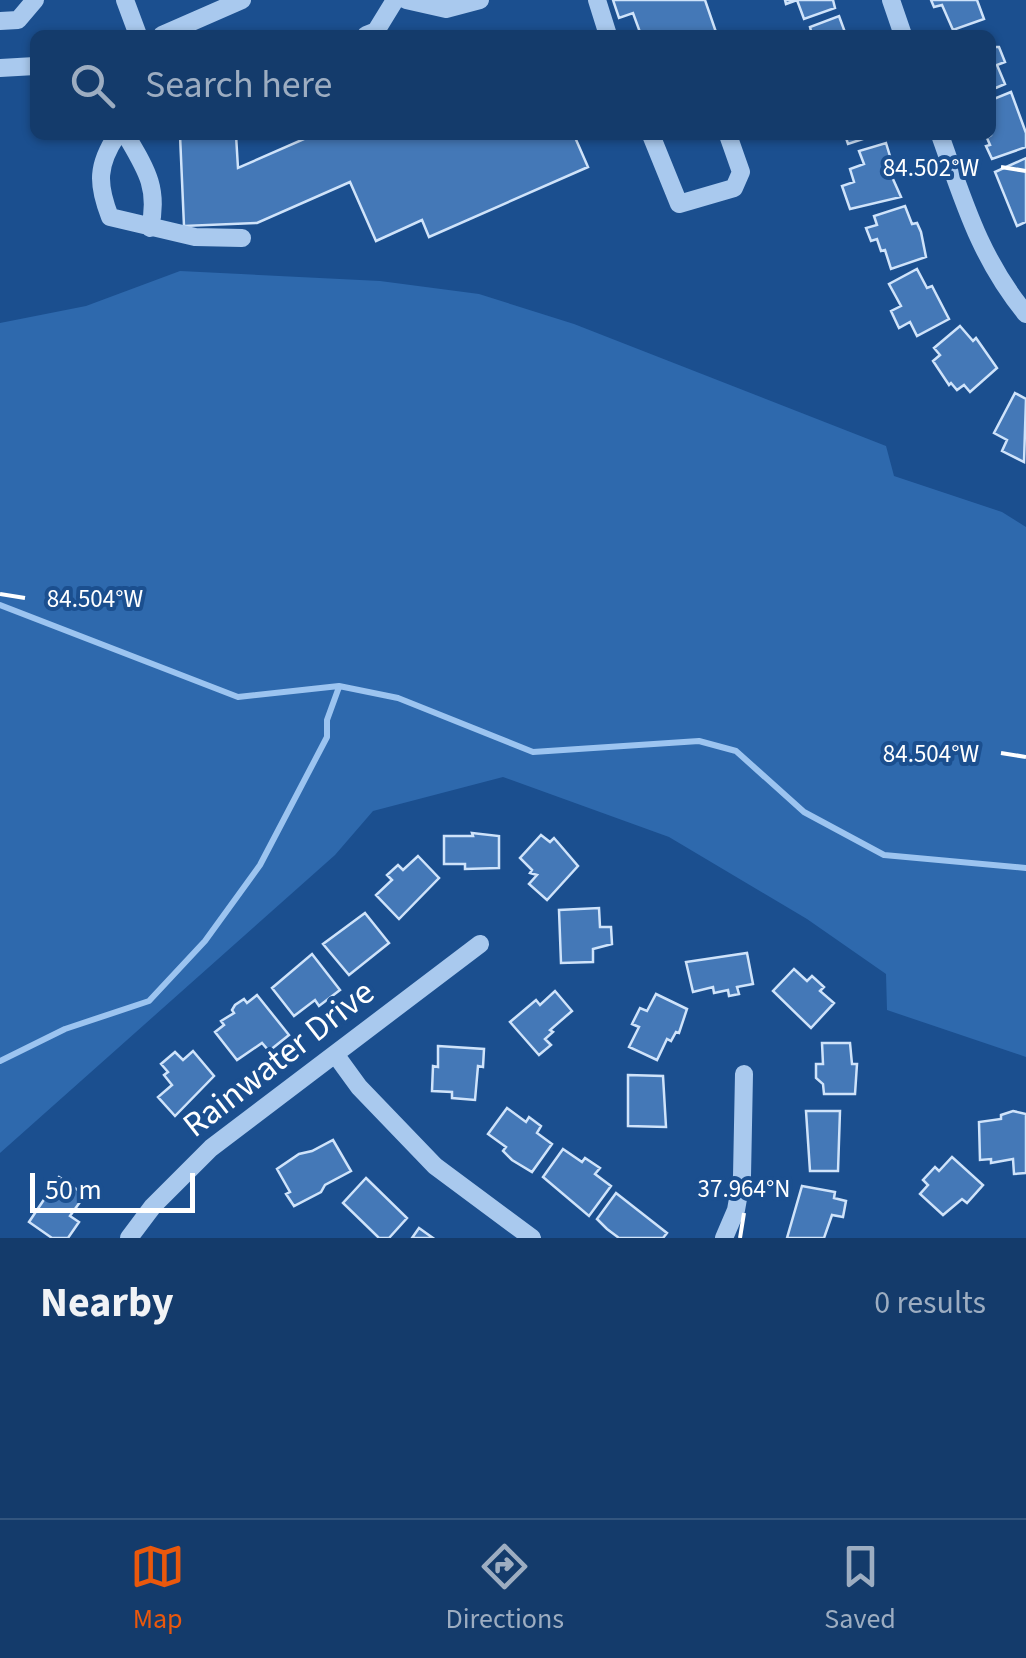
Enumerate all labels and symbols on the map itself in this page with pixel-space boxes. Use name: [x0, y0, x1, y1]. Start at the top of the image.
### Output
text: 84.502°W: [883, 150, 979, 186]
text: 84.504°W: [47, 581, 143, 617]
text: 84.504°W: [883, 736, 979, 772]
street label: Rainwater Drive: [172, 968, 385, 1150]
scale bar: [30, 1168, 195, 1212]
text: 37.964°N: [698, 1171, 790, 1207]

